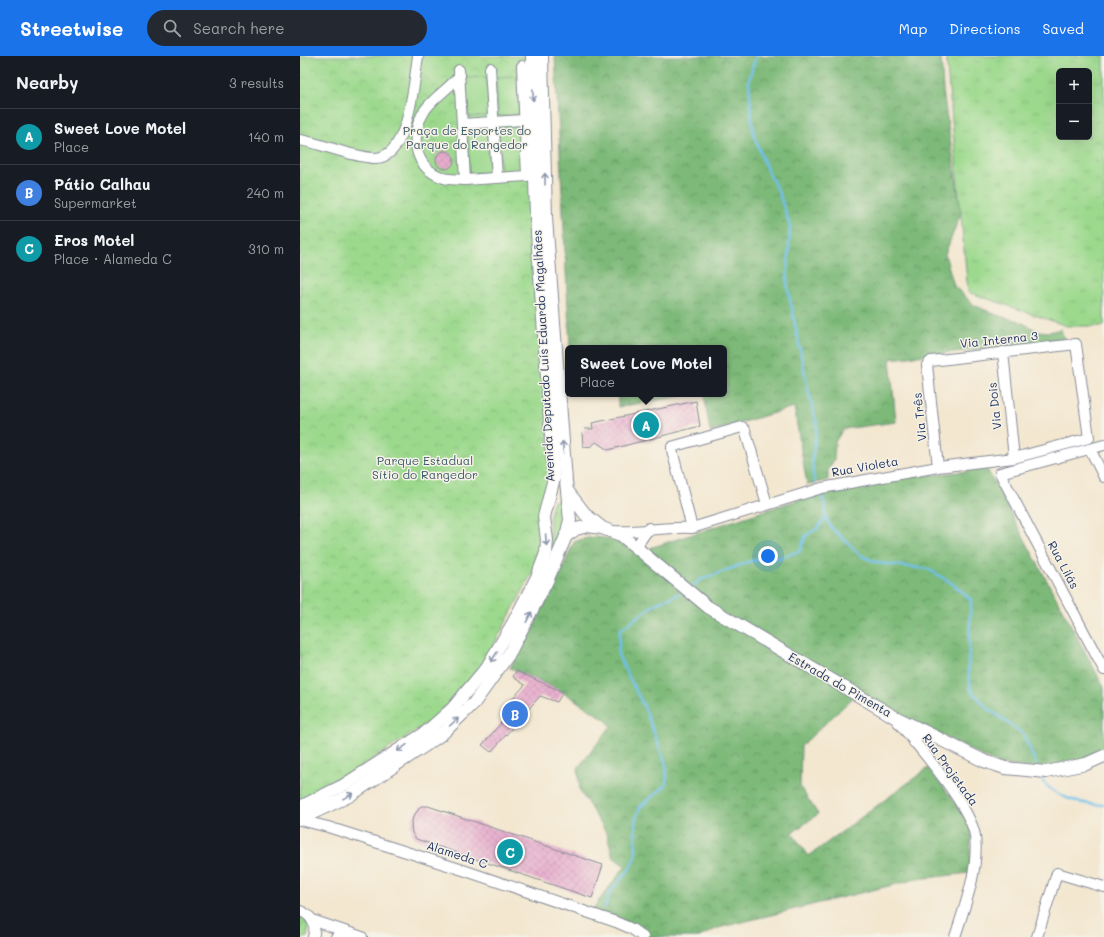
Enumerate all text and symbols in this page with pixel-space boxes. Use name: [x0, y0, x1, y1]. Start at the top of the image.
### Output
search box: [147, 10, 427, 46]
text: Streetwise: [20, 16, 123, 41]
icon: search: [161, 17, 183, 39]
text: Search here: [193, 18, 285, 38]
text: Map: [899, 19, 927, 38]
text: Directions: [949, 19, 1020, 38]
text: Saved: [1042, 19, 1084, 38]
map controls: [1056, 68, 1092, 140]
button: +: [1056, 68, 1092, 104]
text: Nearby: [16, 71, 78, 93]
text: 3 results: [229, 74, 284, 91]
one-way arrow: [529, 88, 537, 101]
button: −: [1056, 104, 1092, 140]
text: Sweet Love Motel: [54, 118, 186, 138]
park label: Praça de Esportes do Parque do Rangedor: [403, 122, 531, 152]
text: A: [24, 128, 34, 145]
text: 140 m: [248, 128, 284, 145]
text: Place: [54, 138, 89, 155]
one-way arrow: [541, 173, 549, 186]
text: Pátio Calhau: [54, 174, 151, 194]
text: B: [25, 184, 33, 201]
text: 240 m: [247, 184, 284, 201]
text: Supermarket: [54, 194, 137, 211]
street label: Avenida Deputado Luís Eduardo Magalhães: [528, 229, 558, 483]
text: Eros Motel: [54, 230, 134, 250]
text: C: [24, 240, 34, 257]
text: 310 m: [248, 240, 284, 257]
text: Place · Alameda C: [54, 250, 172, 267]
street label: Via Interna 3: [959, 327, 1039, 351]
popup: [565, 345, 727, 397]
text: Sweet Love Motel: [580, 353, 712, 373]
text: Place: [580, 373, 615, 390]
street label: Via Dois: [984, 381, 1004, 431]
street label: Via Três: [908, 392, 930, 442]
pin: A: [633, 410, 659, 440]
one-way arrow: [560, 441, 567, 454]
park label: Parque Estadual Sítio do Rangedor: [372, 452, 478, 482]
street label: Rua Violeta: [830, 452, 899, 480]
one-way arrow: [543, 533, 550, 546]
street label: Rua Lilás: [1045, 538, 1083, 591]
your location: [758, 546, 778, 566]
one-way arrow: [526, 611, 533, 623]
street label: Estrada do Pimenta: [786, 648, 895, 720]
one-way arrow: [490, 651, 498, 662]
pin: B: [502, 699, 528, 729]
one-way arrow: [449, 718, 460, 727]
street label: Rua Projetada: [919, 730, 982, 809]
one-way arrow: [397, 744, 408, 752]
one-way arrow: [341, 792, 353, 800]
street label: Alameda C: [425, 837, 490, 872]
pin: C: [497, 837, 523, 867]

